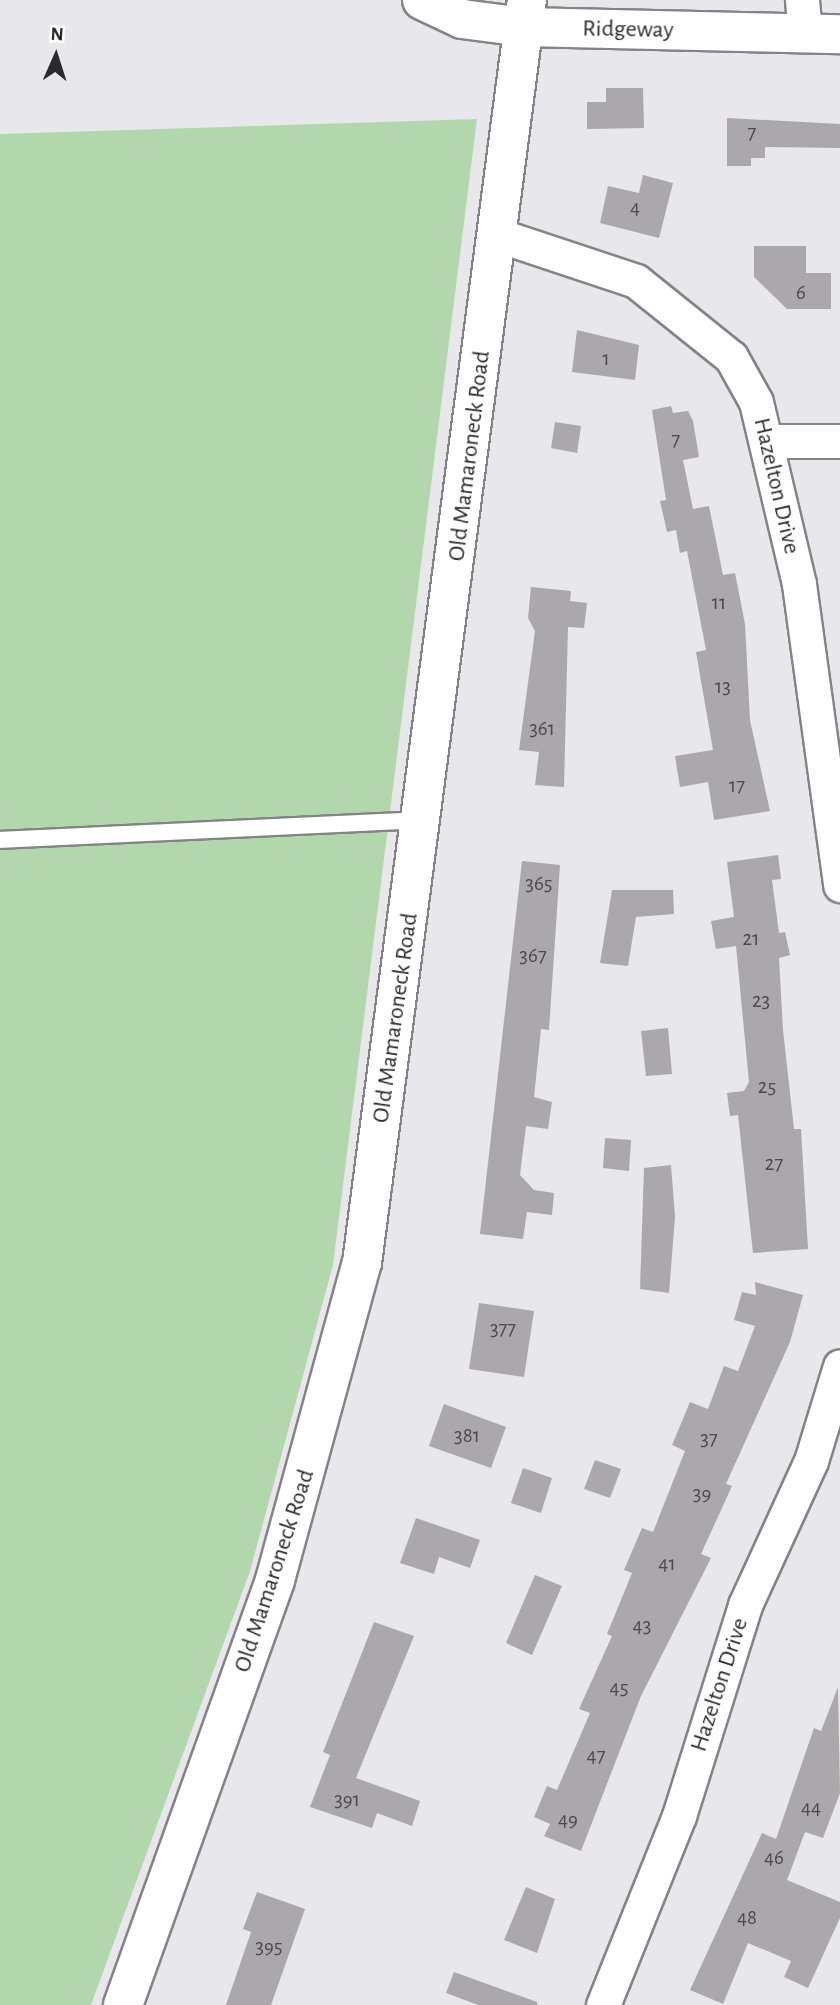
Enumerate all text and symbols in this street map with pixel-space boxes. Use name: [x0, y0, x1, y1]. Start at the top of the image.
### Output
street label: Ridgeway: [582, 15, 674, 45]
north arrow: [21, 21, 91, 91]
text: N: [50, 25, 64, 44]
house number: 7: [748, 120, 756, 146]
house number: 4: [630, 195, 640, 221]
house number: 6: [796, 280, 806, 306]
house number: 1: [602, 346, 610, 372]
street label: Old Mamaroneck Road: [443, 349, 497, 563]
street label: Hazelton Drive: [746, 415, 806, 557]
house number: 7: [672, 427, 680, 453]
house number: 11: [712, 590, 726, 616]
house number: 13: [715, 674, 731, 700]
house number: 361: [529, 716, 555, 742]
house number: 17: [729, 773, 745, 799]
house number: 365: [525, 871, 553, 897]
street label: Old Mamaroneck Road: [367, 911, 425, 1125]
house number: 21: [743, 926, 759, 952]
house number: 367: [519, 943, 547, 969]
house number: 23: [752, 988, 770, 1014]
house number: 25: [758, 1074, 776, 1100]
house number: 27: [765, 1151, 783, 1177]
house number: 377: [490, 1316, 516, 1342]
house number: 381: [454, 1423, 480, 1449]
house number: 37: [700, 1426, 718, 1452]
street label: Old Mamaroneck Road: [229, 1466, 321, 1676]
house number: 39: [693, 1481, 711, 1507]
house number: 41: [658, 1551, 676, 1577]
house number: 43: [633, 1613, 651, 1639]
street label: Hazelton Drive: [685, 1615, 755, 1755]
house number: 45: [610, 1675, 628, 1701]
house number: 47: [587, 1743, 605, 1769]
house number: 391: [334, 1787, 360, 1813]
house number: 44: [801, 1795, 821, 1821]
house number: 49: [558, 1807, 578, 1833]
house number: 46: [764, 1845, 784, 1871]
house number: 48: [737, 1905, 757, 1931]
house number: 395: [255, 1934, 283, 1960]

